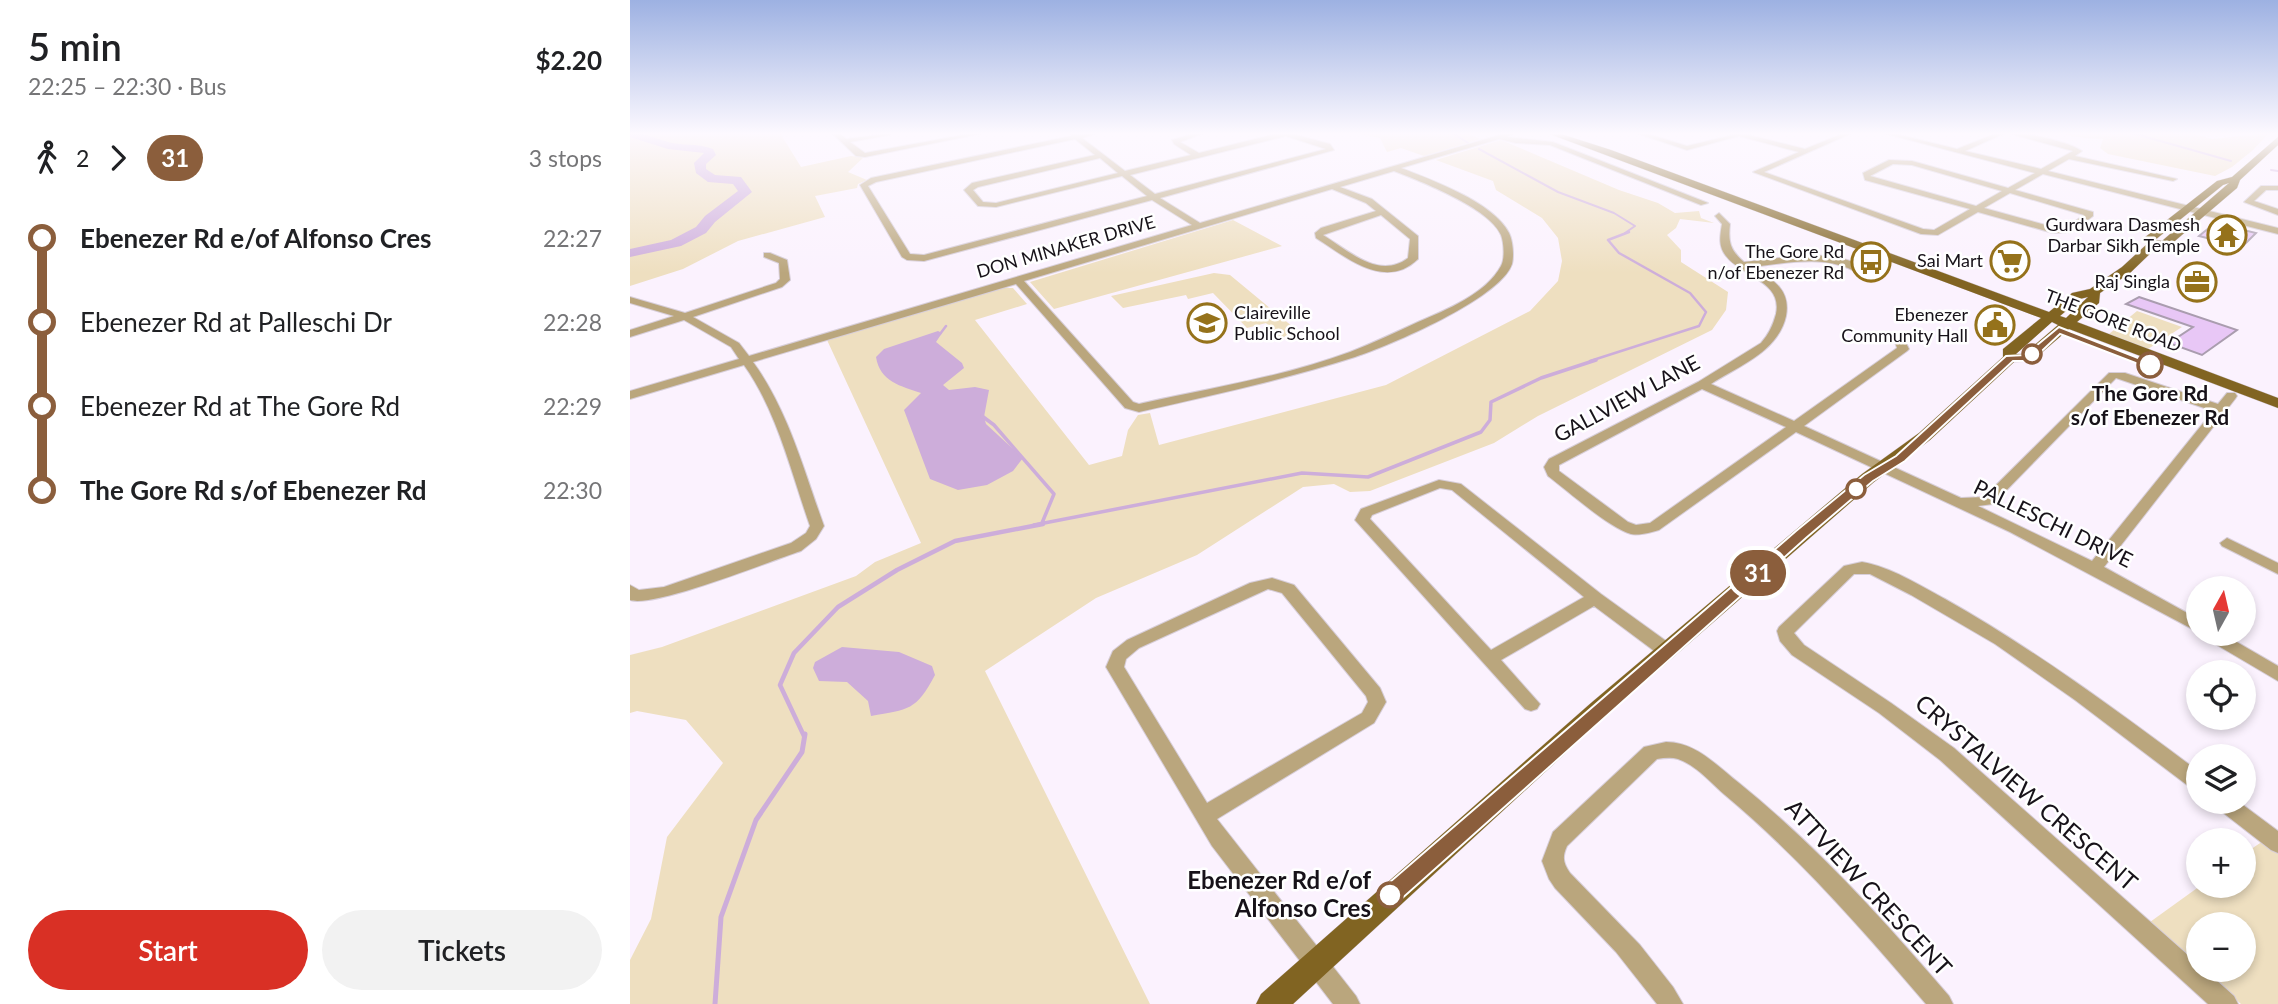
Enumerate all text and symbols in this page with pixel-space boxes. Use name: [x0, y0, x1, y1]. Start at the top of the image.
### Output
text: 5 min: [28, 23, 122, 69]
text: $2.20: [536, 44, 602, 76]
text: 22:25 – 22:30 · Bus: [28, 72, 227, 100]
icon: walk: [28, 139, 66, 177]
icon: forward: [99, 139, 137, 177]
text: 31: [161, 143, 189, 172]
text: 2: [76, 144, 89, 172]
text: 3 stops: [529, 144, 602, 172]
street label: DON MINAKER DRIVE: [974, 210, 1158, 282]
place label: Gurdwara Dasmesh Darbar Sikh Temple: [2045, 213, 2200, 256]
temple icon: Gurdwara Dasmesh Darbar Sikh Temple: [2206, 214, 2248, 256]
text: Ebenezer Rd e/of Alfonso Cres: [80, 222, 431, 254]
text: 22:27: [543, 224, 602, 252]
place label: The Gore Rd n/of Ebenezer Rd: [1707, 240, 1844, 283]
supermarket icon: Sai Mart: [1989, 240, 2031, 282]
bus stop icon: The Gore Rd n/of Ebenezer Rd: [1850, 241, 1892, 283]
place label: Sai Mart: [1917, 249, 1984, 271]
office icon: Raj Singla: [2176, 261, 2218, 303]
place label: Raj Singla: [2094, 270, 2170, 292]
street label: THE GORE ROAD: [2042, 284, 2185, 356]
place label: Claireville Public School: [1234, 301, 1340, 344]
school or university icon: Claireville Public School: [1186, 302, 1228, 344]
place label: Ebenezer Community Hall: [1841, 303, 1968, 346]
public building icon: Ebenezer Community Hall: [1974, 304, 2016, 346]
text: Ebenezer Rd at Palleschi Dr: [80, 306, 392, 338]
text: 22:28: [543, 308, 602, 336]
unlabelled marker: [2022, 344, 2042, 364]
street label: GALLVIEW LANE: [1549, 349, 1703, 447]
marker: The Gore Rd s/of Ebenezer Rd: [2137, 352, 2163, 378]
place label: The Gore Rd s/of Ebenezer Rd: [2071, 380, 2229, 429]
text: Ebenezer Rd at The Gore Rd: [80, 390, 400, 422]
text: 22:29: [543, 392, 602, 420]
street label: PALLESCHI DRIVE: [1970, 473, 2137, 572]
text: The Gore Rd s/of Ebenezer Rd: [80, 474, 427, 506]
text: 22:30: [543, 476, 602, 504]
unlabelled marker: [1846, 479, 1866, 499]
line badge: 31: [1726, 550, 1790, 596]
text: 31: [1744, 558, 1772, 587]
north arrow: [2186, 576, 2256, 646]
map controls: [2186, 576, 2256, 982]
button: locate: [2186, 660, 2256, 730]
street label: CRYSTALVIEW CRESCENT: [1910, 688, 2144, 896]
button: layers: [2186, 744, 2256, 814]
street label: ATTVIEW CRESCENT: [1780, 793, 1958, 981]
button: +: [2186, 828, 2256, 898]
place label: Ebenezer Rd e/of Alfonso Cres: [1187, 865, 1371, 922]
marker: Ebenezer Rd e/of Alfonso Cres: [1377, 882, 1403, 908]
button: Start: [28, 910, 308, 990]
button: Tickets: [322, 910, 602, 990]
button: −: [2186, 912, 2256, 982]

